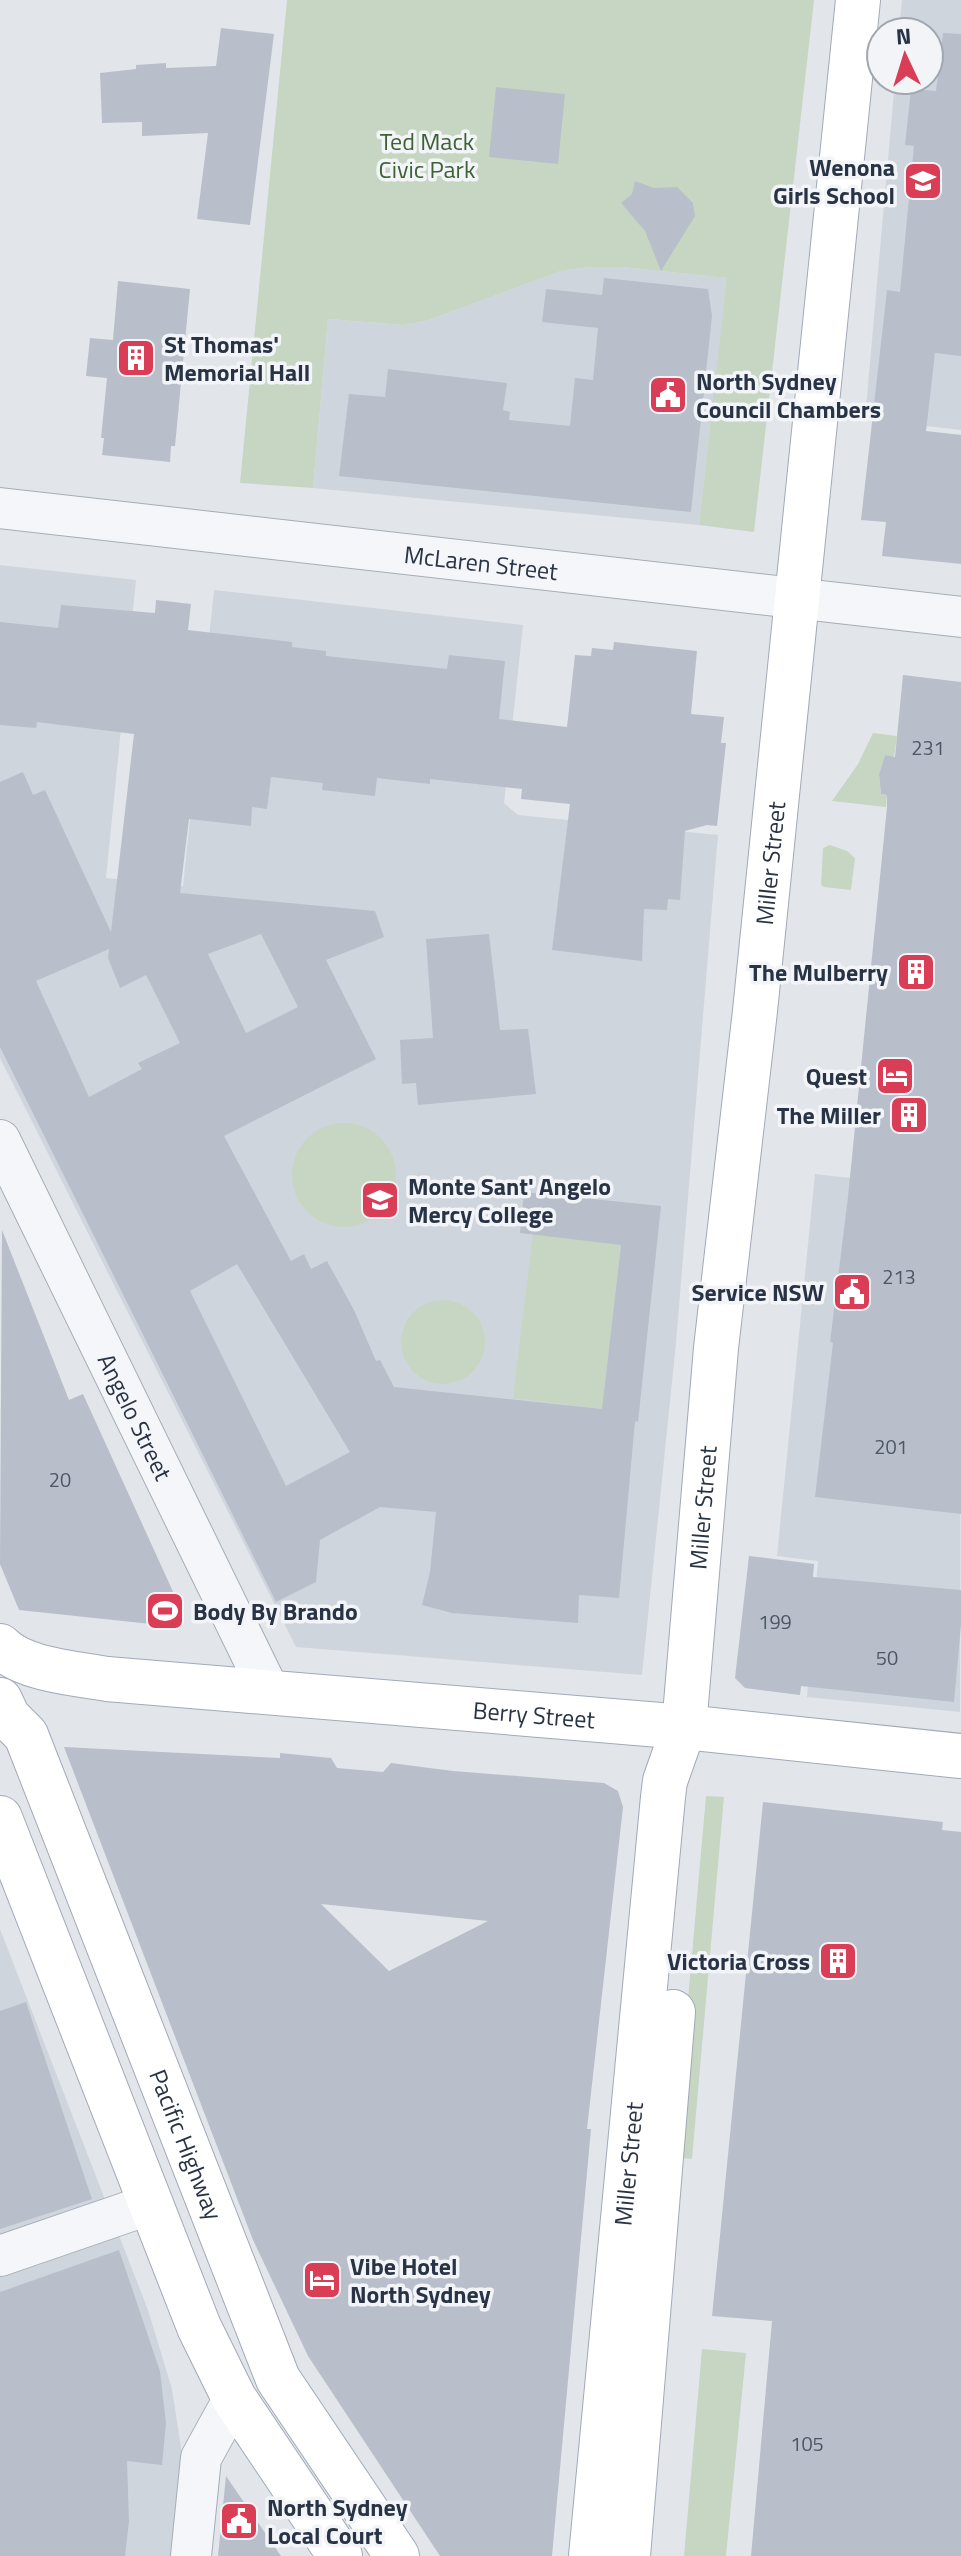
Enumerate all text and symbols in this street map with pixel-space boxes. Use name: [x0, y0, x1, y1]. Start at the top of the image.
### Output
north arrow: [865, 16, 945, 96]
text: N: [895, 19, 912, 54]
park label: Ted Mack Civic Park: [379, 123, 476, 187]
place label: Wenona Girls School: [773, 149, 895, 213]
school or university icon: Wenona Girls School: [902, 160, 944, 202]
place label: St Thomas' Memorial Hall: [164, 326, 310, 390]
building icon: St Thomas' Memorial Hall: [115, 337, 157, 379]
place label: North Sydney Council Chambers: [696, 363, 881, 427]
public building icon: North Sydney Council Chambers: [647, 374, 689, 416]
street label: McLaren Street: [402, 536, 560, 589]
house number: 231: [911, 732, 945, 763]
street label: Miller Street: [746, 799, 794, 927]
building icon: The Mulberry: [895, 951, 937, 993]
place label: The Mulberry: [749, 954, 888, 990]
hotel icon: Quest: [874, 1055, 916, 1097]
place label: Quest: [806, 1058, 867, 1094]
building icon: The Miller: [888, 1094, 930, 1136]
place label: The Miller: [777, 1097, 881, 1133]
place label: Monte Sant' Angelo Mercy College: [408, 1168, 611, 1232]
school or university icon: Monte Sant' Angelo Mercy College: [359, 1179, 401, 1221]
house number: 213: [882, 1261, 916, 1292]
public building icon: Service NSW: [831, 1271, 873, 1313]
place label: Service NSW: [691, 1274, 824, 1310]
street label: Angelo Street: [89, 1347, 182, 1487]
house number: 201: [874, 1431, 908, 1462]
street label: Miller Street: [679, 1444, 726, 1571]
house number: 20: [49, 1464, 71, 1495]
sports icon: Body By Brando: [144, 1590, 186, 1632]
place label: Body By Brando: [193, 1593, 358, 1629]
house number: 199: [758, 1606, 792, 1637]
house number: 50: [876, 1642, 898, 1673]
street label: Berry Street: [471, 1692, 597, 1738]
building icon: Victoria Cross: [817, 1940, 859, 1982]
place label: Victoria Cross: [667, 1943, 810, 1979]
street label: Pacific Highway: [140, 2064, 232, 2226]
street label: Miller Street: [604, 2100, 652, 2227]
place label: Vibe Hotel North Sydney: [350, 2248, 491, 2312]
hotel icon: Vibe Hotel North Sydney: [301, 2259, 343, 2301]
house number: 105: [790, 2428, 824, 2459]
place label: North Sydney Local Court: [267, 2489, 408, 2553]
public building icon: North Sydney Local Court: [218, 2500, 260, 2542]

